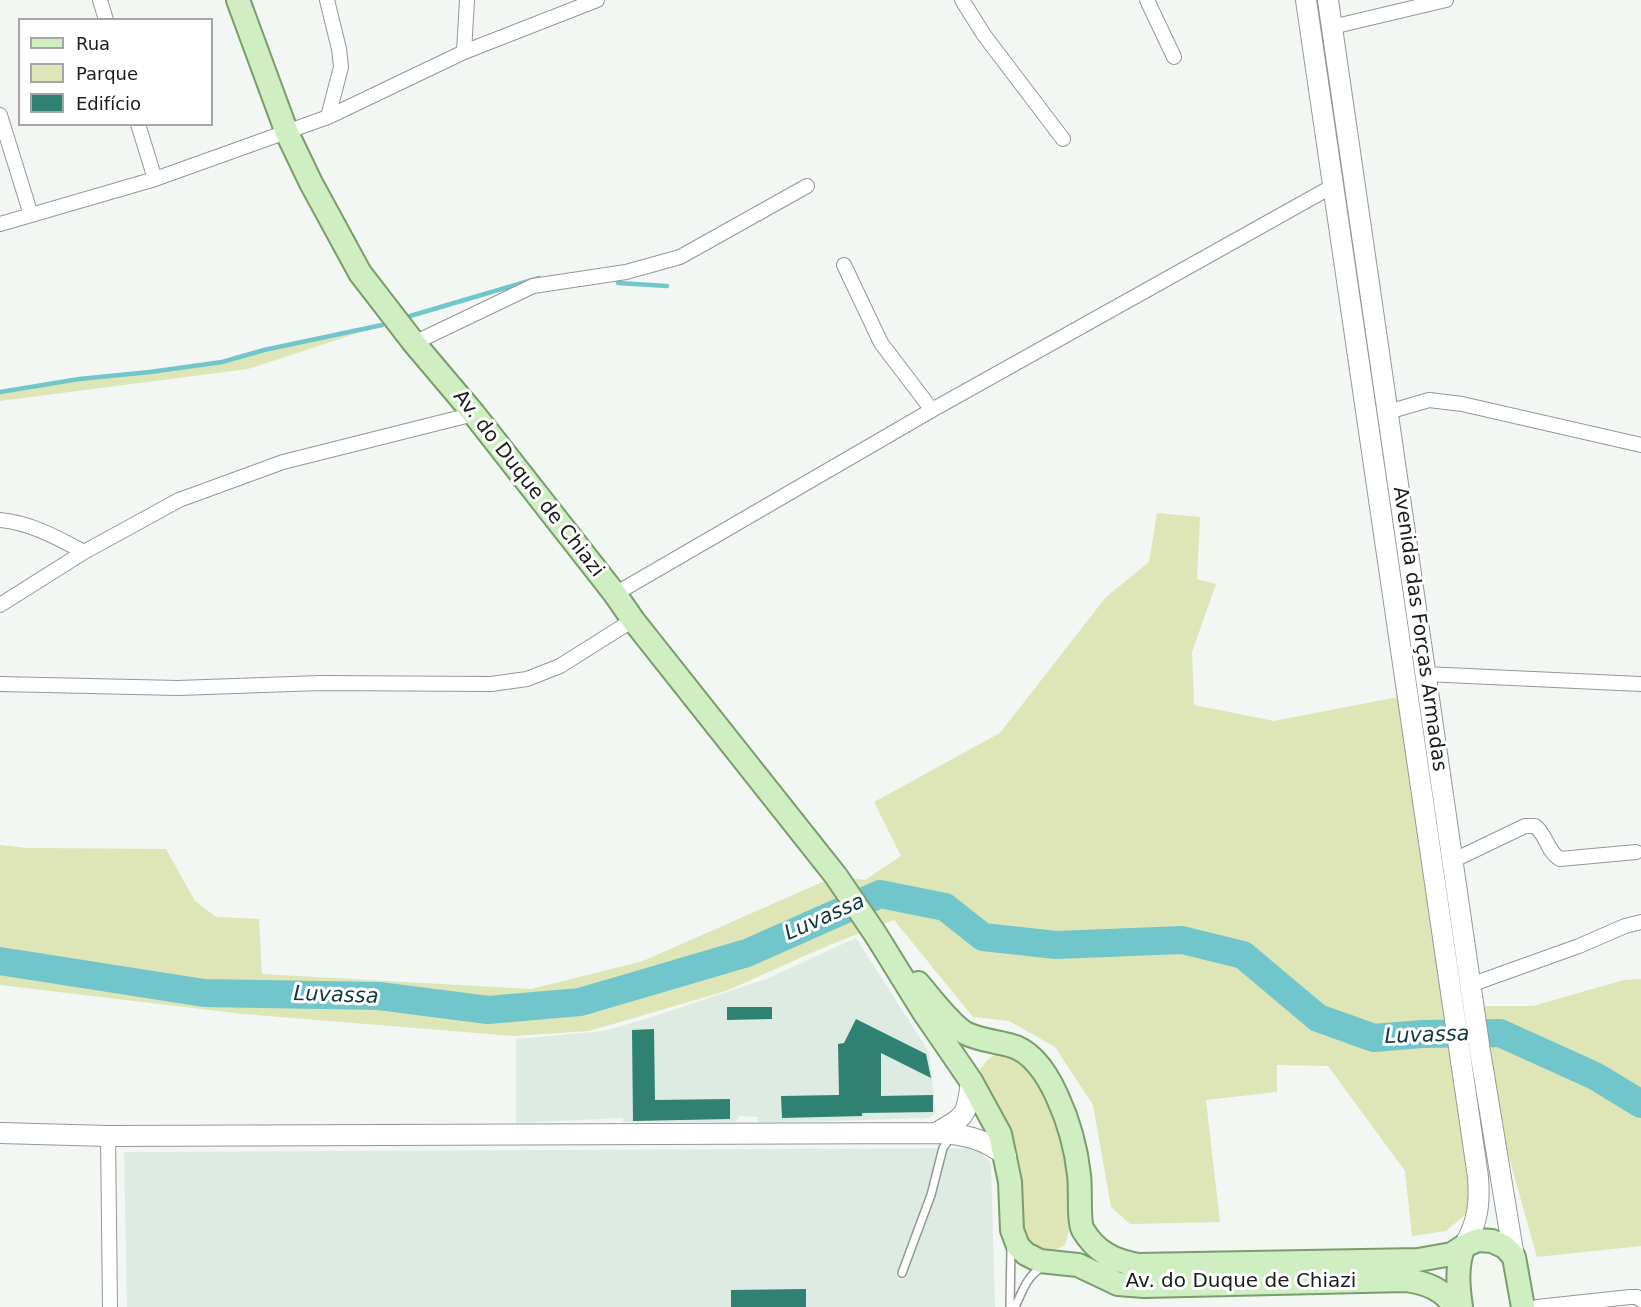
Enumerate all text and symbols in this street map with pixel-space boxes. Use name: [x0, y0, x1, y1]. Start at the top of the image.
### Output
legend: [18, 18, 213, 126]
text: Rua: [76, 33, 110, 54]
text: Parque: [76, 63, 138, 84]
text: Edifício: [76, 93, 141, 114]
street label: Av. do Duque de Chiazi: [448, 386, 608, 582]
street label: Avenida das Forças Armadas: [1387, 485, 1451, 773]
water label: Luvassa: [781, 889, 869, 947]
water label: Luvassa: [293, 982, 379, 1010]
water label: Luvassa: [1384, 1022, 1470, 1050]
street label: Av. do Duque de Chiazi: [1126, 1270, 1356, 1294]

